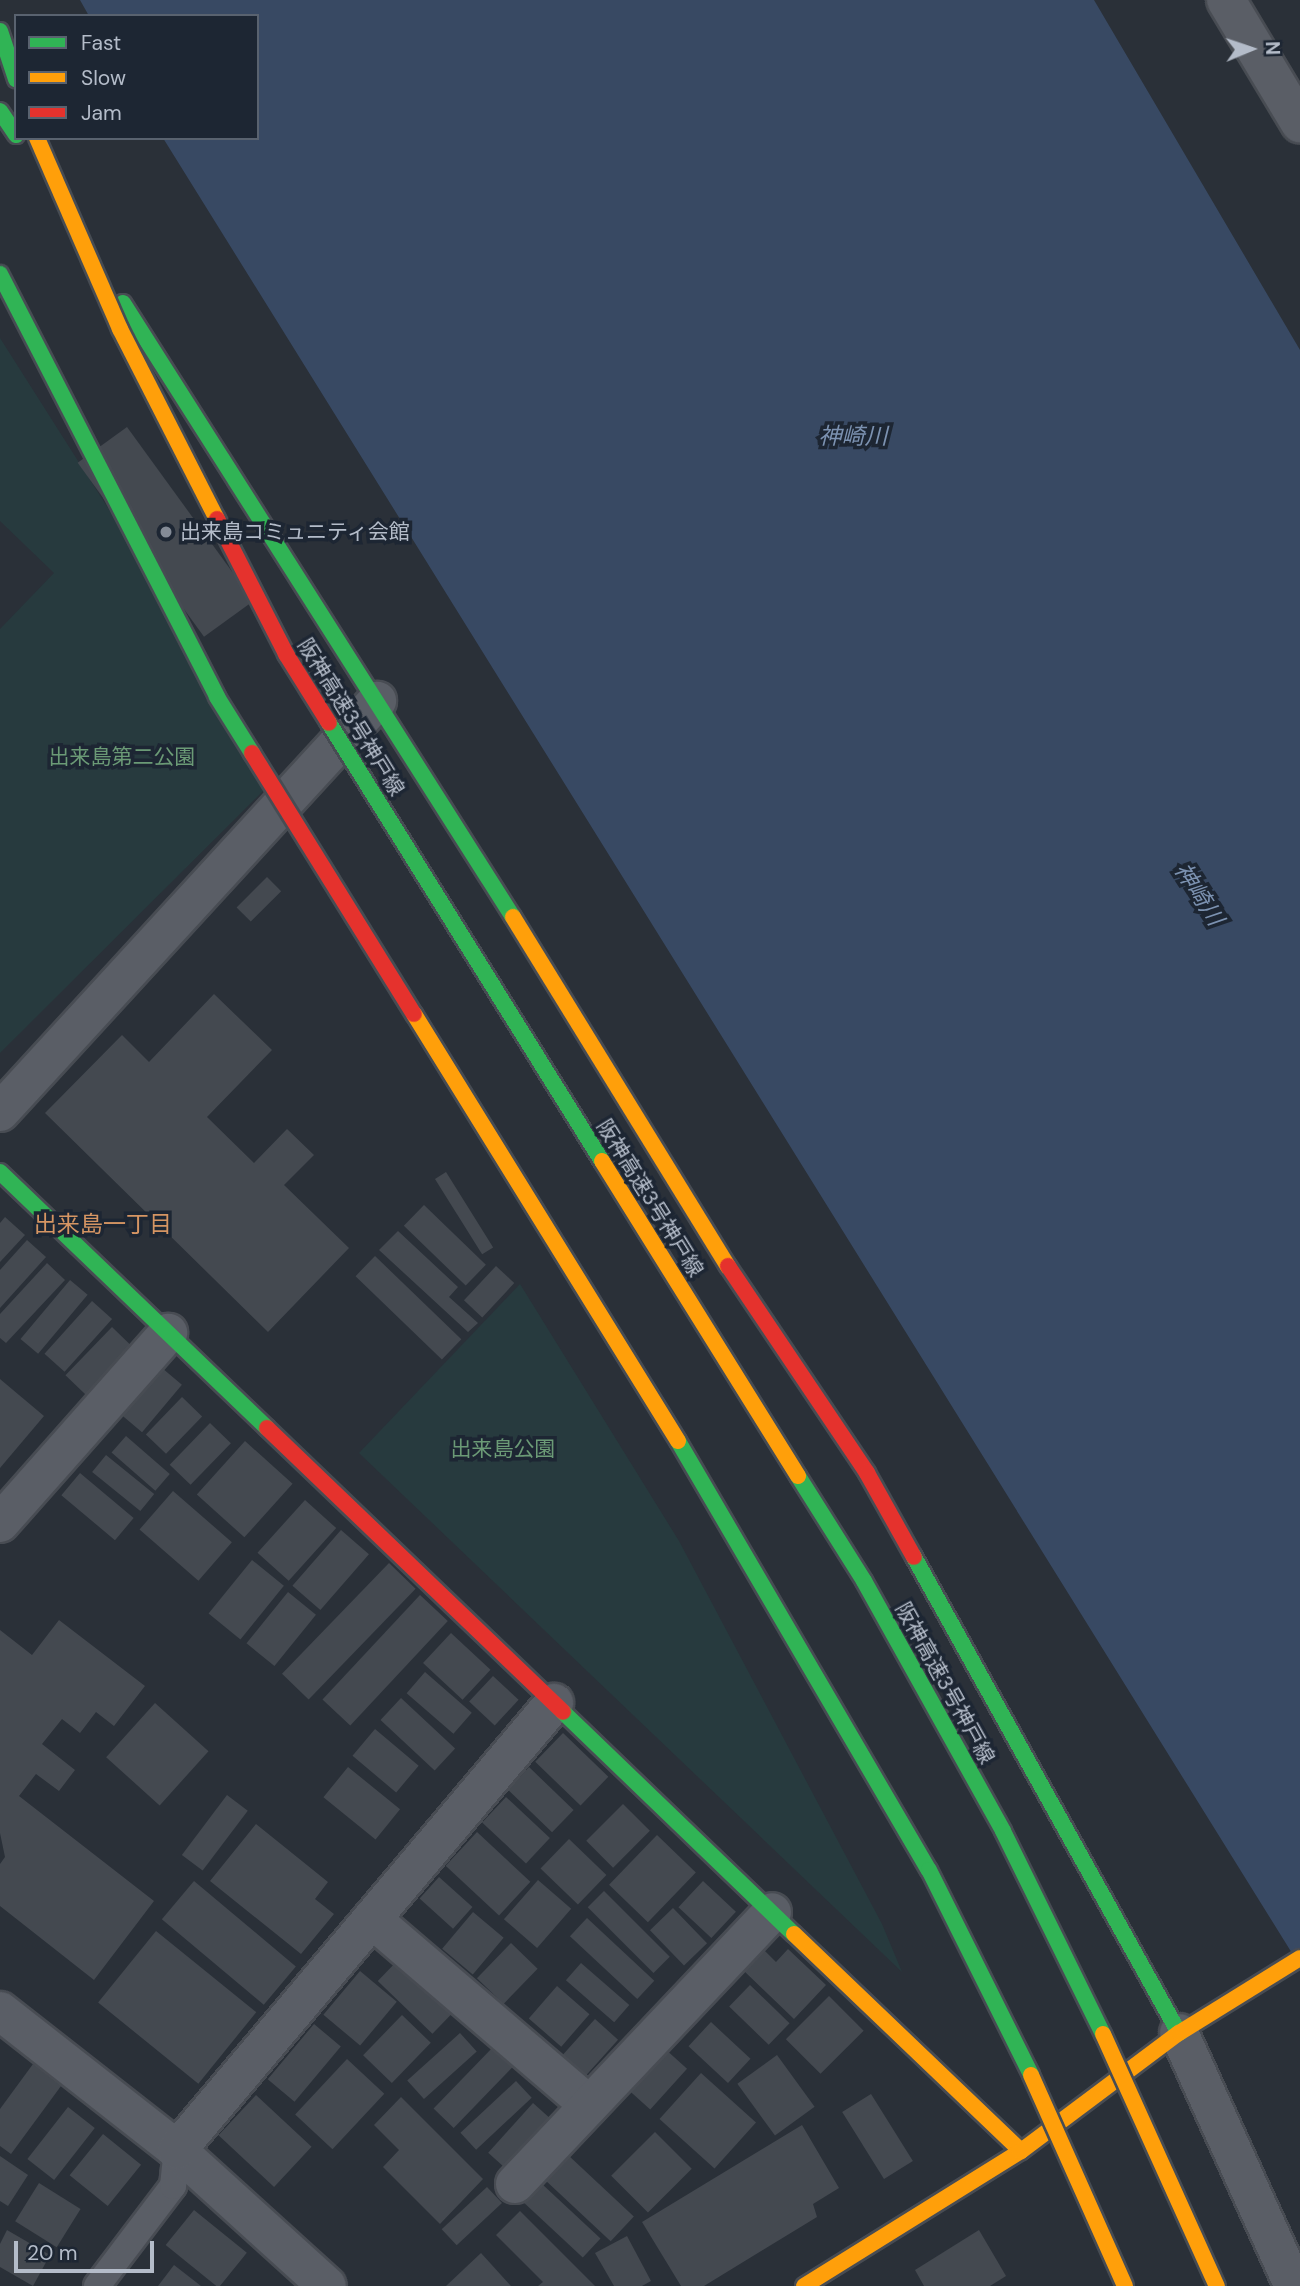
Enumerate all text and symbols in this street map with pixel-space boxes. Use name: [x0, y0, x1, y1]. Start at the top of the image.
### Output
legend: [14, 14, 259, 140]
north arrow: [1216, 14, 1286, 84]
text: Fast: [81, 29, 121, 57]
text: N: [1260, 41, 1285, 56]
text: Slow: [81, 64, 126, 92]
text: Jam: [81, 99, 122, 127]
water label: 神崎川: [819, 422, 887, 450]
place label: 出来島コミュニティ会館: [180, 519, 411, 545]
marker: 出来島コミュニティ会館: [158, 524, 174, 540]
street label: 阪神高速3号神戸線: [293, 634, 409, 800]
park label: 出来島第二公園: [49, 744, 195, 770]
water label: 神崎川: [1169, 858, 1229, 930]
street label: 阪神高速3号神戸線: [592, 1115, 708, 1281]
district label: 出来島一丁目: [34, 1210, 172, 1238]
park label: 出来島公園: [451, 1436, 555, 1462]
street label: 阪神高速3号神戸線: [890, 1598, 1000, 1768]
scale bar: [18, 2226, 158, 2270]
text: 20 m: [27, 2239, 78, 2267]

